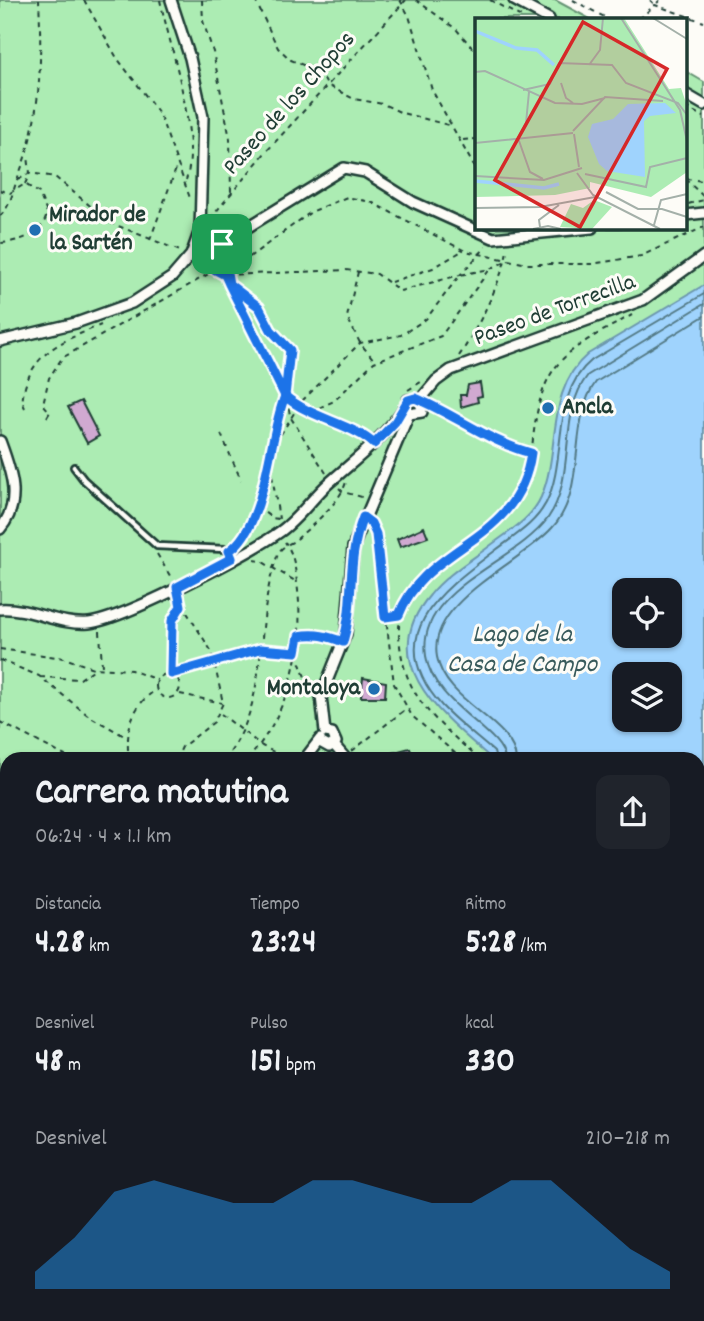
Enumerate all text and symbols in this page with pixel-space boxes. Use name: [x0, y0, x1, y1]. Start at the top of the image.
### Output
inset map: [475, 18, 686, 229]
street label: Paseo de los Chopos: [216, 24, 364, 184]
place label: Mirador de la Sartén: [49, 199, 146, 261]
pin: [192, 214, 252, 274]
marker: Mirador de la Sartén: [27, 222, 43, 238]
icon: arrive: [203, 225, 241, 263]
street label: Paseo de Torrecilla: [470, 266, 641, 356]
place label: Ancla: [562, 391, 614, 425]
marker: Ancla: [540, 400, 556, 416]
map controls: [612, 578, 682, 732]
button: locate: [612, 578, 682, 648]
water label: Lago de la Casa de Campo: [447, 617, 599, 684]
button: layers: [612, 662, 682, 732]
place label: Montaloya: [267, 672, 361, 706]
marker: Montaloya: [366, 681, 382, 697]
text: Carrera matutina: [35, 767, 288, 822]
button: share: [596, 775, 670, 849]
text: 06:24 · 4 × 1.1 km: [35, 821, 171, 854]
text: Distancia: [35, 892, 101, 919]
text: Tiempo: [250, 892, 300, 919]
text: Ritmo: [465, 892, 506, 919]
text: 4.28: [35, 919, 85, 969]
text: 23:24: [250, 919, 316, 969]
text: 5:28: [465, 919, 516, 969]
text: km: [85, 934, 110, 961]
text: /km: [516, 934, 547, 961]
text: Desnivel: [35, 1011, 94, 1038]
text: Pulso: [250, 1011, 288, 1038]
text: kcal: [465, 1011, 494, 1038]
text: 48: [35, 1038, 64, 1088]
text: 151: [250, 1038, 282, 1088]
text: 330: [465, 1038, 515, 1088]
text: m: [64, 1053, 81, 1080]
text: bpm: [282, 1053, 316, 1080]
text: Desnivel: [35, 1123, 107, 1156]
text: 210–218 m: [586, 1123, 670, 1156]

